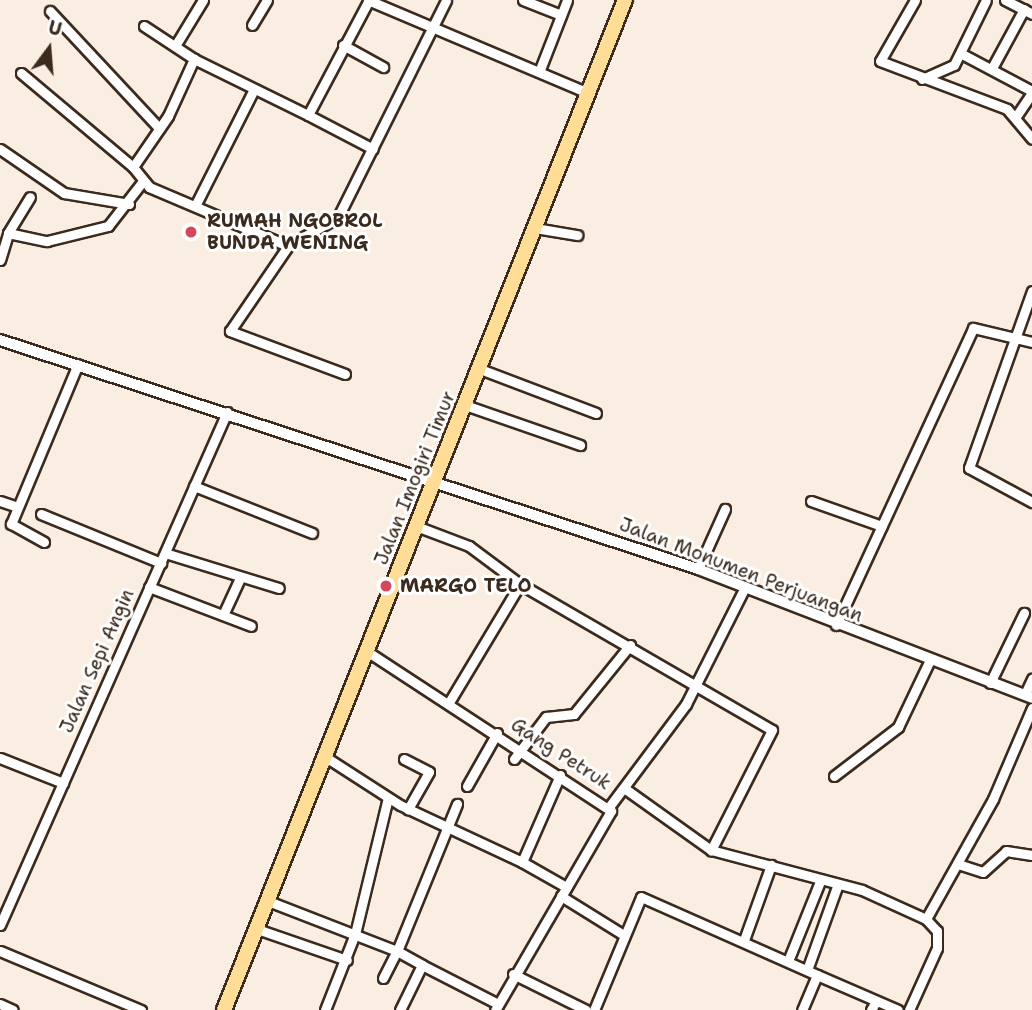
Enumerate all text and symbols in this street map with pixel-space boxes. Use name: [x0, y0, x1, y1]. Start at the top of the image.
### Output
north arrow: [14, 14, 84, 84]
text: U: [45, 15, 65, 42]
place label: RUMAH NGOBROL BUNDA WENING: [207, 210, 382, 254]
marker: RUMAH NGOBROL BUNDA WENING: [181, 222, 201, 242]
street label: Jalan Imogiri Timur: [370, 388, 460, 568]
street label: Jalan Monumen Perjuangan: [616, 513, 866, 627]
place label: MARGO TELO: [400, 575, 531, 597]
marker: MARGO TELO: [378, 578, 394, 594]
street label: Jalan Sepi Angin: [55, 585, 139, 737]
street label: Gang Petruk: [507, 713, 615, 795]

